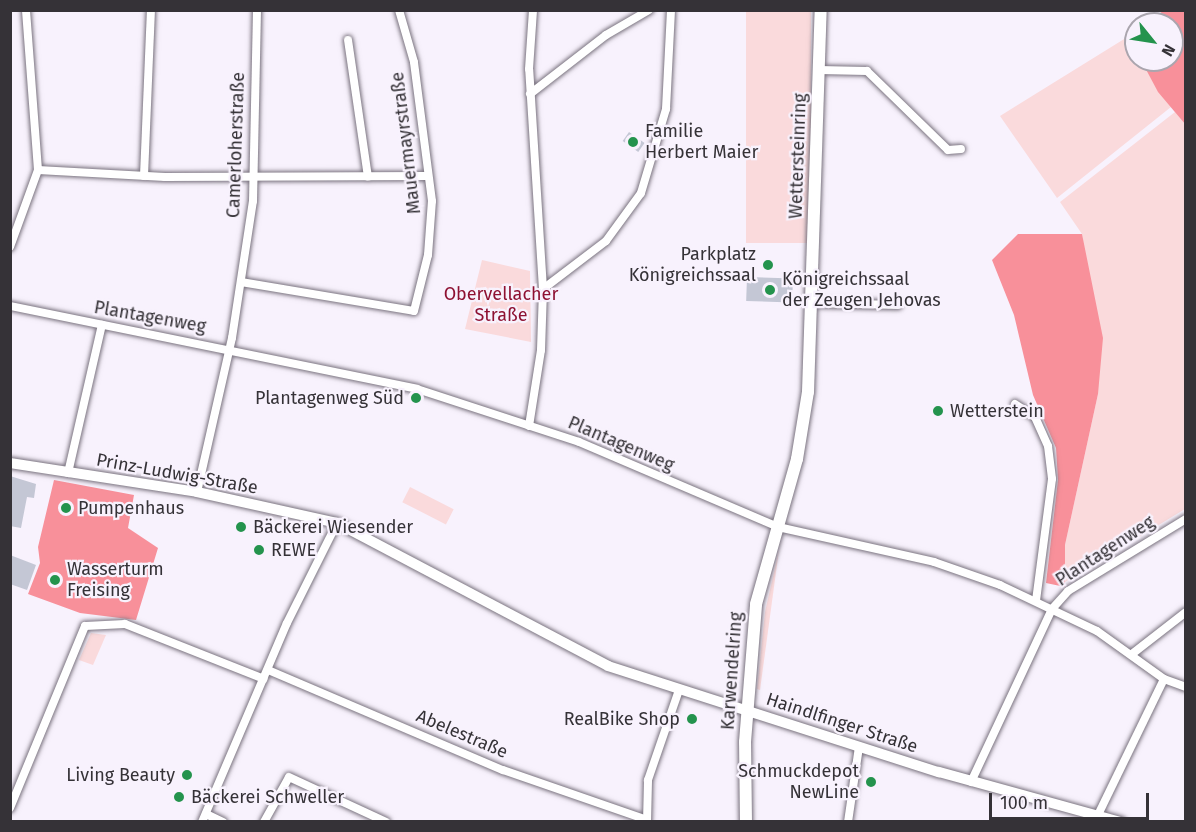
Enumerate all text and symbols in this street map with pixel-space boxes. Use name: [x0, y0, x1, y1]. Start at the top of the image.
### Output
north arrow: [1124, 12, 1184, 72]
text: N: [1157, 41, 1179, 60]
street label: Mauermayrstraße: [387, 71, 425, 215]
street label: Camerloherstraße: [223, 72, 249, 218]
street label: Wettersteinring: [785, 93, 811, 219]
place label: Familie Herbert Maier: [645, 121, 758, 164]
marker: Familie Herbert Maier: [626, 135, 640, 149]
place label: Parkplatz Königreichssaal: [629, 244, 756, 286]
marker: Parkplatz Königreichssaal: [761, 258, 775, 272]
place label: Königreichssaal der Zeugen Jehovas: [782, 269, 941, 312]
marker: Königreichssaal der Zeugen Jehovas: [763, 283, 777, 297]
park label: Obervellacher Straße: [444, 284, 558, 326]
street label: Plantagenweg: [92, 297, 208, 337]
place label: Plantagenweg Süd: [255, 387, 404, 409]
marker: Plantagenweg Süd: [409, 391, 423, 405]
place label: Wetterstein: [950, 400, 1044, 422]
marker: Wetterstein: [931, 404, 945, 418]
street label: Plantagenweg: [565, 412, 677, 476]
street label: Prinz-Ludwig-Straße: [95, 449, 259, 499]
place label: Pumpenhaus: [78, 497, 184, 519]
marker: Pumpenhaus: [59, 501, 73, 515]
street label: Plantagenweg: [1052, 511, 1158, 591]
place label: Bäckerei Wiesender: [253, 516, 413, 538]
marker: Bäckerei Wiesender: [234, 520, 248, 534]
place label: REWE: [271, 539, 316, 561]
marker: REWE: [252, 543, 266, 557]
place label: Wasserturm Freising: [67, 559, 164, 602]
marker: Wasserturm Freising: [48, 573, 62, 587]
street label: Karwendelring: [717, 611, 747, 731]
street label: Haindlfinger Straße: [763, 688, 921, 758]
street label: Abelestraße: [413, 705, 511, 763]
place label: RealBike Shop: [564, 708, 680, 730]
marker: RealBike Shop: [685, 712, 699, 726]
place label: Schmuckdepot NewLine: [738, 761, 859, 804]
place label: Living Beauty: [66, 764, 175, 786]
marker: Living Beauty: [180, 768, 194, 782]
marker: Schmuckdepot NewLine: [864, 775, 878, 789]
scale bar: [992, 781, 1152, 819]
place label: Bäckerei Schweller: [191, 786, 344, 808]
marker: Bäckerei Schweller: [172, 790, 186, 804]
text: 100 m: [1000, 792, 1048, 814]

